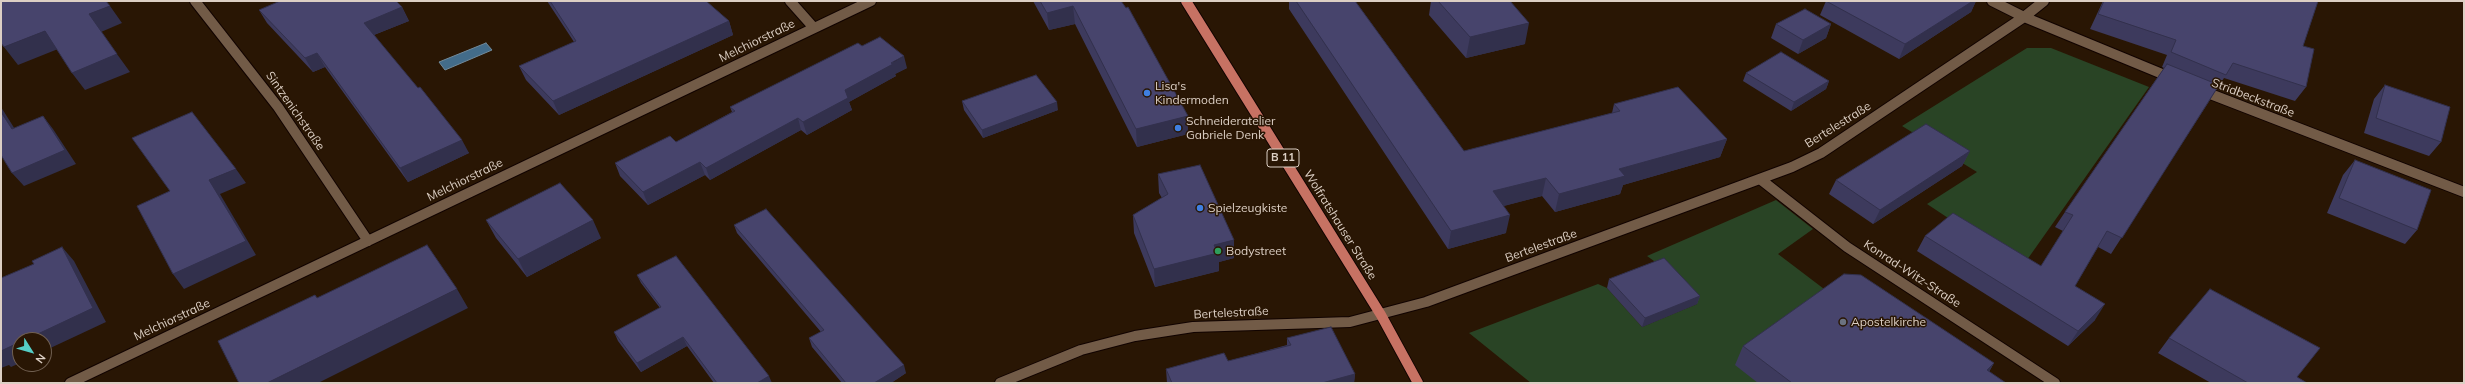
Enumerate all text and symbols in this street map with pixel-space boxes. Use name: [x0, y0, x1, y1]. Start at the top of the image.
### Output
street label: Melchiorstraße: [717, 16, 797, 66]
street label: Sintzenichstraße: [262, 69, 328, 153]
street label: Stridbeckstraße: [2210, 76, 2296, 120]
place label: Lisa's Kindermoden: [1155, 79, 1229, 107]
marker: Lisa's Kindermoden: [1142, 88, 1152, 98]
street label: Bertelestraße: [1802, 99, 1874, 151]
place label: Schneideratelier Gabriele Denk: [1186, 114, 1275, 142]
marker: Schneideratelier Gabriele Denk: [1173, 123, 1183, 133]
road number: B 11: [1267, 149, 1299, 167]
street label: Melchiorstraße: [425, 155, 505, 205]
street label: Wolfratshauser Straße: [1300, 168, 1380, 282]
place label: Spielzeugkiste: [1208, 201, 1287, 215]
marker: Spielzeugkiste: [1195, 203, 1205, 213]
street label: Bertelestraße: [1503, 226, 1579, 266]
street label: Konrad-Witz-Straße: [1861, 237, 1963, 311]
place label: Bodystreet: [1226, 244, 1286, 258]
marker: Bodystreet: [1213, 246, 1223, 256]
street label: Melchiorstraße: [132, 296, 212, 344]
street label: Bertelestraße: [1193, 304, 1269, 322]
place label: Apostelkirche: [1851, 315, 1926, 329]
marker: Apostelkirche: [1838, 317, 1848, 327]
north arrow: [12, 332, 52, 372]
text: N: [33, 351, 49, 366]

